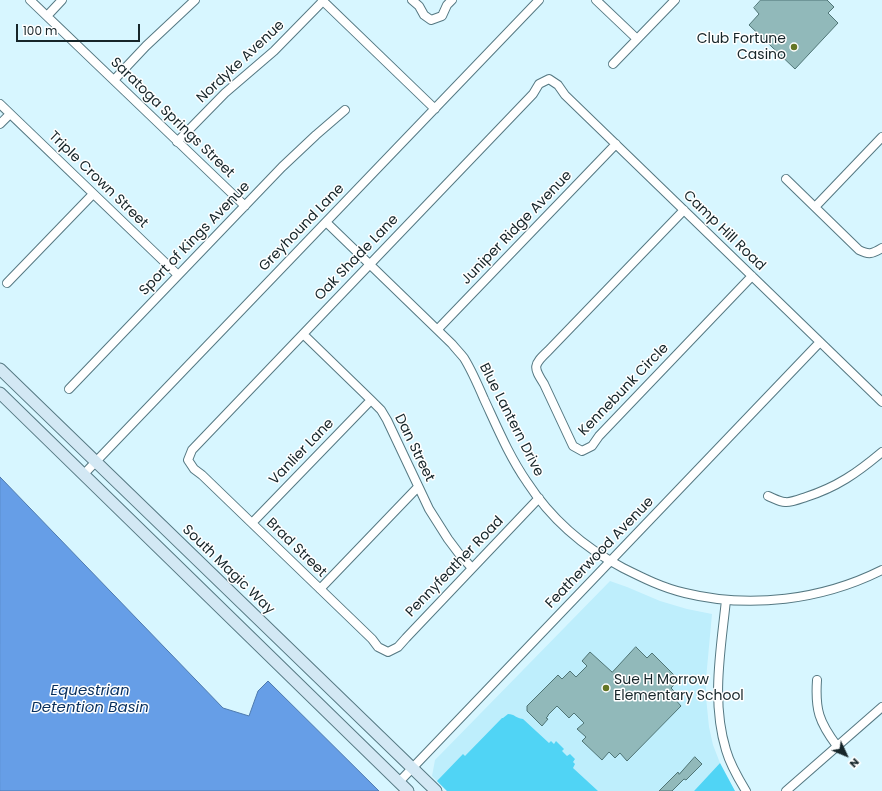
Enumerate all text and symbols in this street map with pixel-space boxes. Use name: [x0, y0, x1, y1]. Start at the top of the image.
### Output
scale bar: [18, 16, 142, 42]
street label: Nordyke Avenue: [194, 17, 288, 107]
text: 100 m: [23, 22, 57, 39]
place label: Club Fortune Casino: [697, 31, 786, 64]
marker: Club Fortune Casino: [789, 42, 799, 52]
street label: Saratoga Springs Street: [106, 54, 238, 182]
street label: Triple Crown Street: [45, 128, 151, 232]
street label: Juniper Ridge Avenue: [458, 168, 576, 288]
street label: Sport of Kings Avenue: [136, 179, 254, 299]
street label: Greyhound Lane: [256, 181, 348, 275]
street label: Camp Hill Road: [679, 187, 769, 275]
street label: Oak Shade Lane: [312, 211, 402, 305]
street label: Kennebunk Circle: [576, 340, 672, 440]
street label: Blue Lantern Drive: [475, 361, 547, 479]
street label: Dan Street: [390, 411, 438, 485]
street label: Vanlier Lane: [266, 415, 338, 489]
street label: Featherwood Avenue: [542, 494, 658, 612]
street label: Pennyfeather Road: [403, 513, 507, 621]
street label: Brad Street: [262, 515, 330, 581]
street label: South Magic Way: [178, 522, 278, 618]
place label: Sue H Morrow Elementary School: [614, 672, 744, 704]
water label: Equestrian Detention Basin: [31, 682, 149, 717]
marker: Sue H Morrow Elementary School: [601, 683, 611, 693]
north arrow: [826, 735, 866, 775]
text: N: [846, 755, 863, 772]

